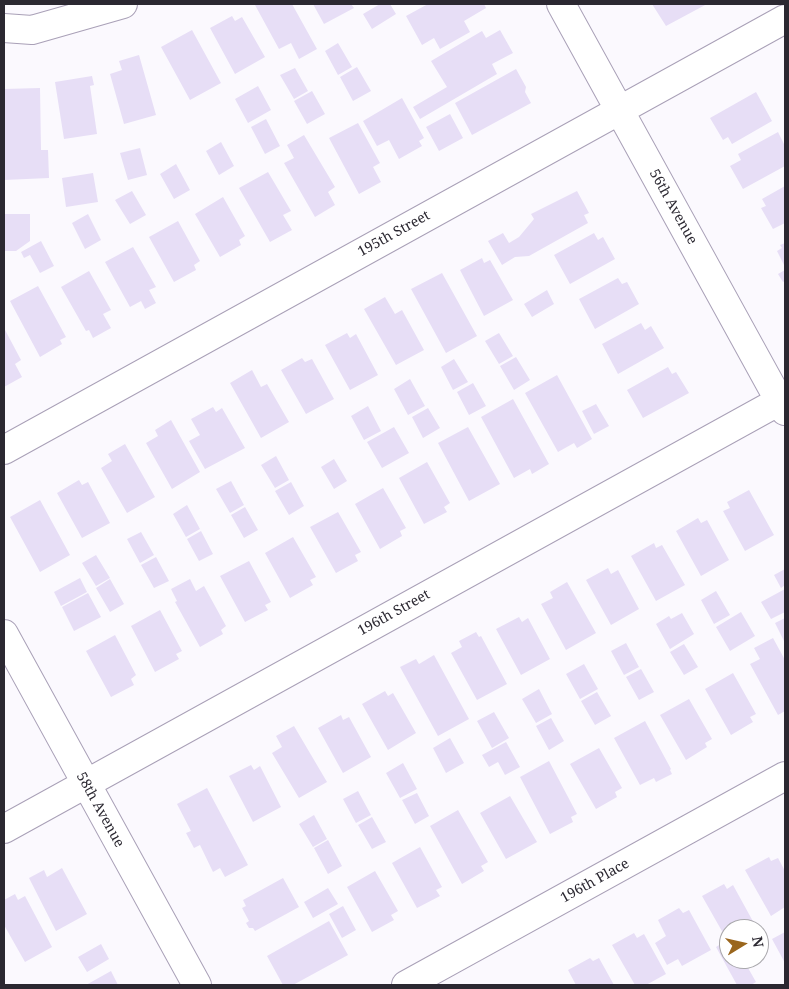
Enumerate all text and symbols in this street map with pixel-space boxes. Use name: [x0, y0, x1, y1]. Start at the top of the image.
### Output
street label: 56th Avenue: [645, 167, 701, 247]
street label: 195th Street: [355, 207, 433, 261]
street label: 196th Street: [355, 586, 433, 640]
street label: 58th Avenue: [72, 770, 128, 850]
street label: 196th Place: [558, 855, 632, 907]
north arrow: [719, 919, 769, 969]
text: N: [748, 935, 769, 949]

